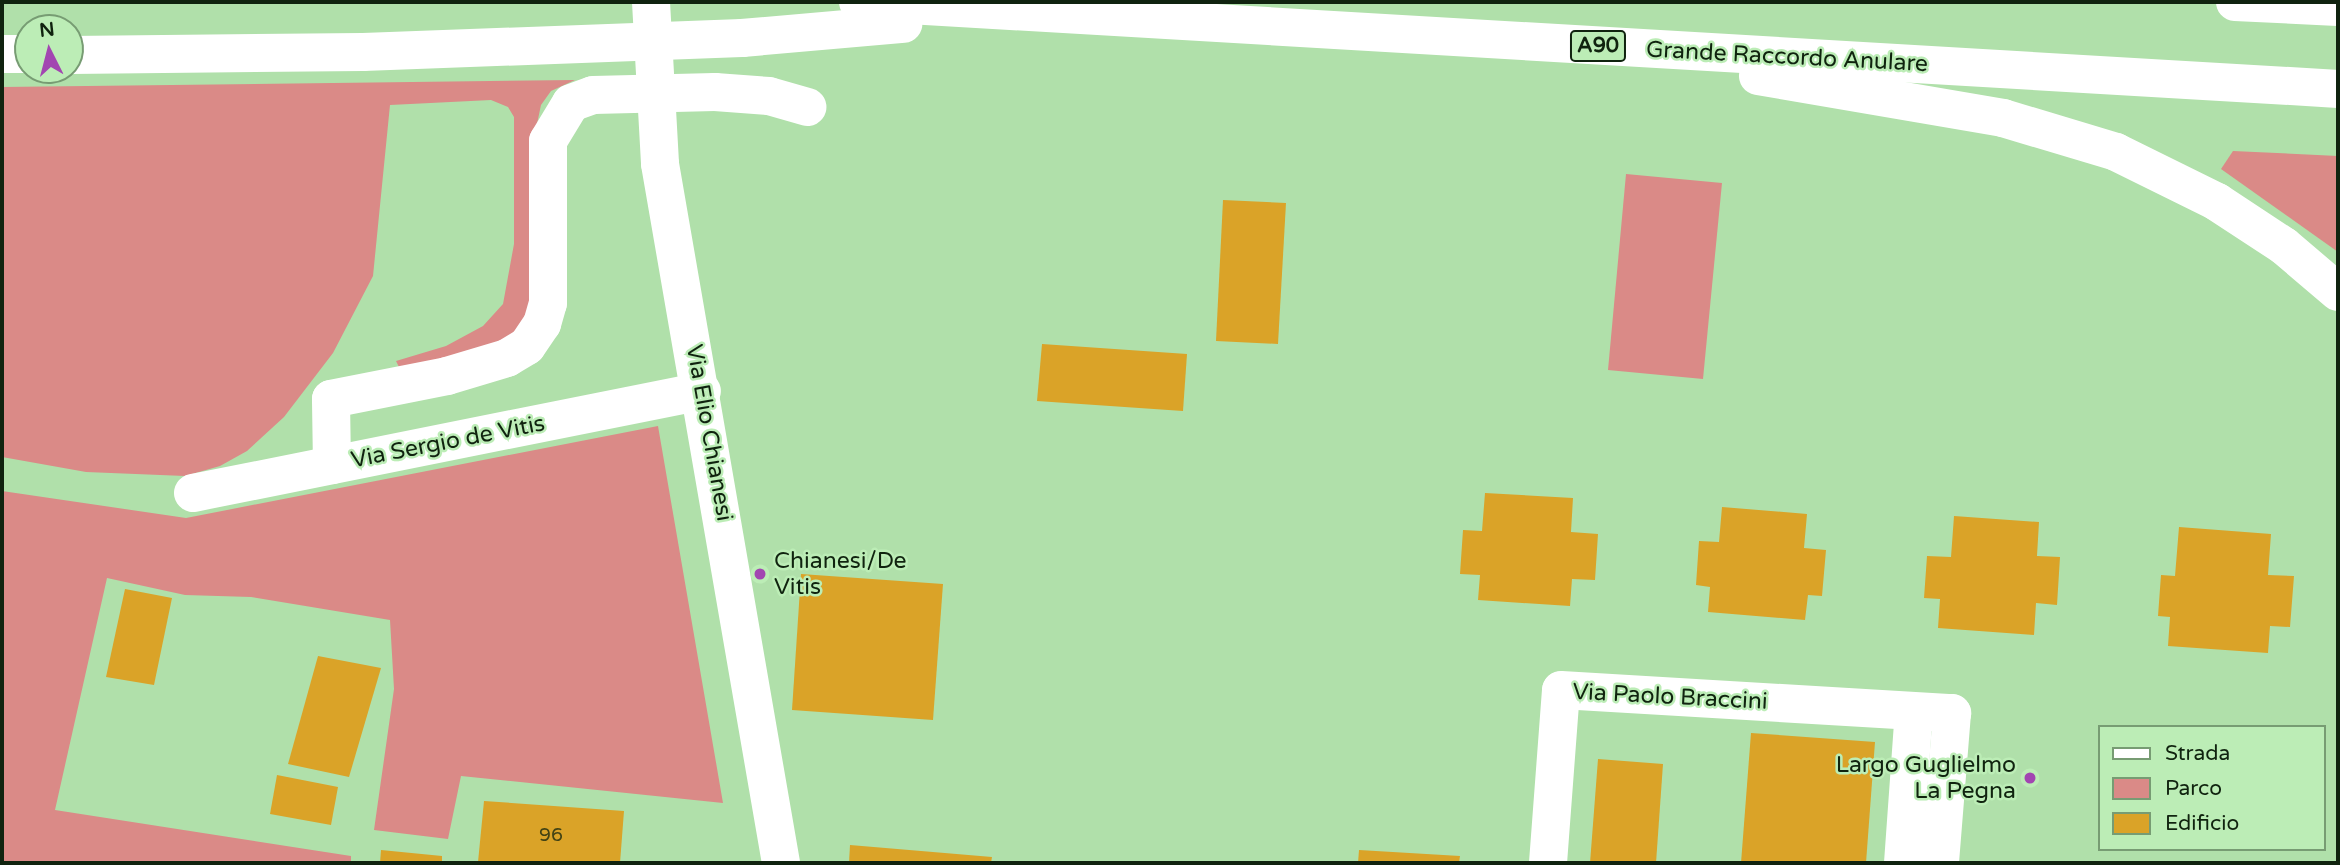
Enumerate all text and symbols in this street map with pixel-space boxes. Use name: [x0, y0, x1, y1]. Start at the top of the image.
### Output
north arrow: [14, 14, 84, 84]
text: N: [38, 18, 56, 42]
road number: A90: [1568, 28, 1628, 64]
street label: Grande Raccordo Anulare: [1645, 36, 1929, 78]
street label: Via Elio Chianesi: [680, 343, 738, 523]
street label: Via Sergio de Vitis: [349, 410, 547, 474]
place label: Chianesi/De Vitis: [774, 547, 906, 601]
marker: Chianesi/De Vitis: [752, 566, 768, 582]
street label: Via Paolo Braccini: [1572, 678, 1768, 716]
legend: [2098, 725, 2326, 851]
text: Strada: [2165, 741, 2230, 766]
place label: Largo Guglielmo La Pegna: [1836, 751, 2016, 805]
marker: Largo Guglielmo La Pegna: [2022, 770, 2038, 786]
text: Parco: [2165, 776, 2222, 801]
text: Edificio: [2165, 811, 2239, 836]
house number: 96: [539, 825, 563, 847]

